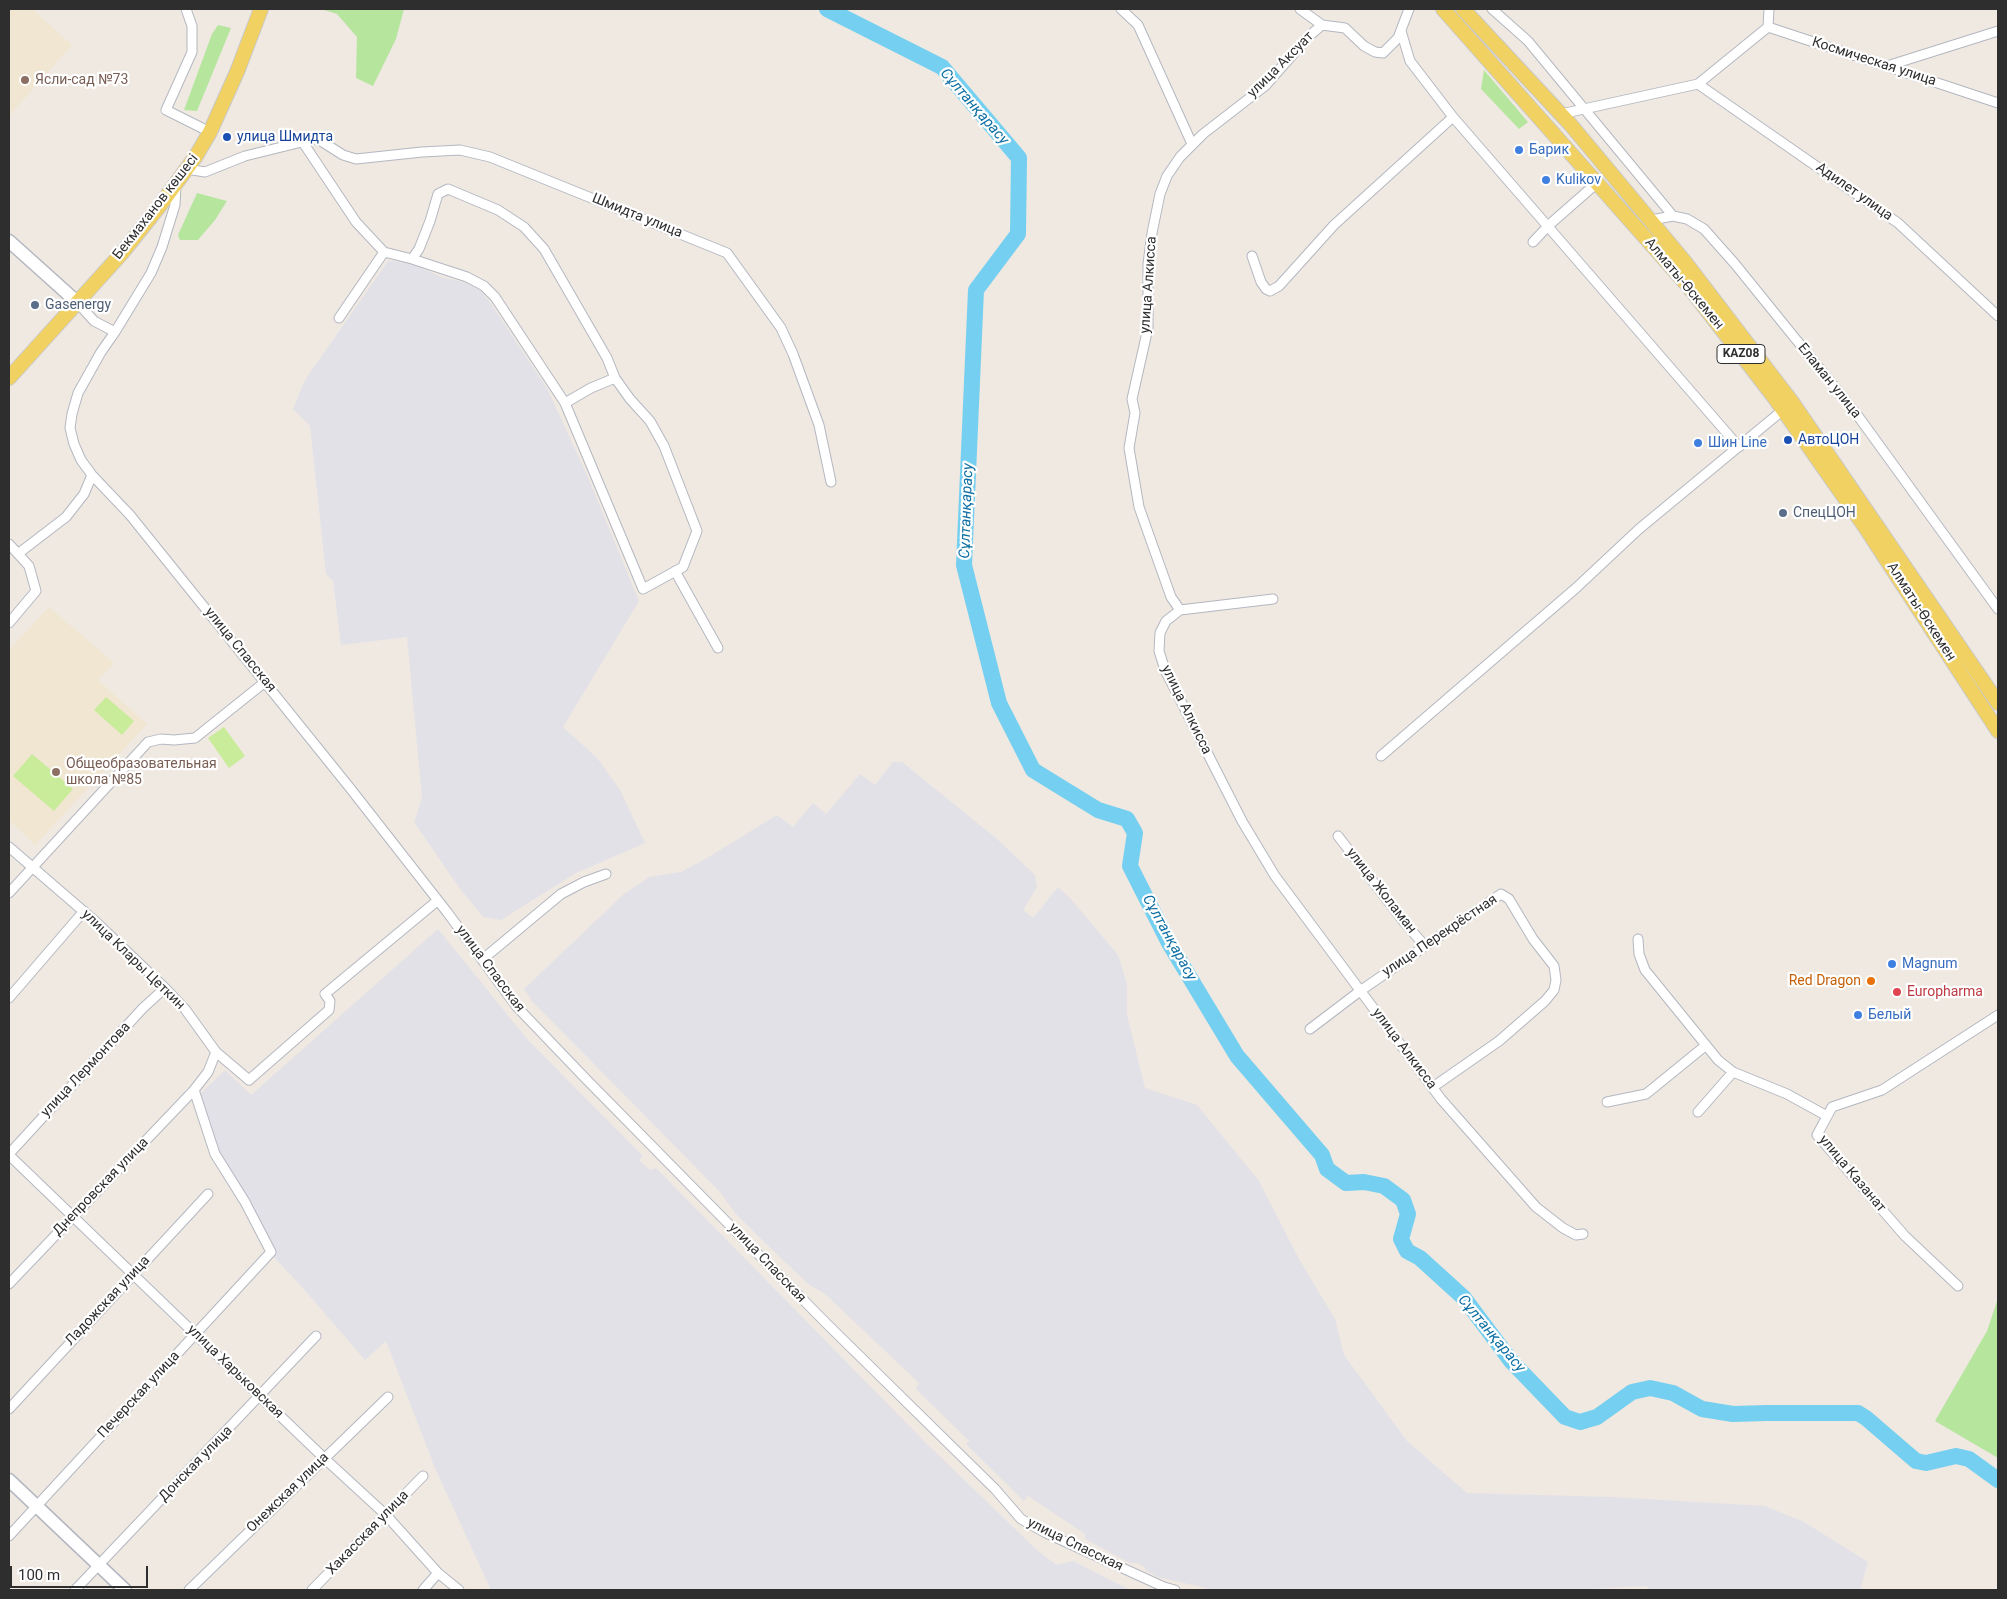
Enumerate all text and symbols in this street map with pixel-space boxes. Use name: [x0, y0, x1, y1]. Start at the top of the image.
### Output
street label: улица Аксуат: [1244, 28, 1318, 102]
street label: Космическая улица: [1810, 34, 1938, 90]
water label: Сұлтанқарасу: [936, 65, 1012, 149]
place label: Ясли-сад №73: [35, 72, 128, 88]
marker: Ясли-сад №73: [19, 74, 31, 86]
place label: улица Шмидта: [237, 129, 333, 145]
marker: улица Шмидта: [221, 131, 233, 143]
place label: Барик: [1529, 142, 1569, 158]
marker: Барик: [1513, 144, 1525, 156]
street label: Бекмаханов көшесі: [110, 151, 202, 263]
street label: Адилет улица: [1812, 159, 1896, 225]
place label: Kulikov: [1556, 172, 1601, 188]
marker: Kulikov: [1540, 174, 1552, 186]
street label: Шмидта улица: [589, 190, 685, 242]
street label: Алматы-Өскемен: [1641, 235, 1727, 333]
street label: улица Алкисса: [1137, 236, 1161, 334]
place label: Gasenergy: [45, 297, 111, 313]
marker: Gasenergy: [29, 299, 41, 311]
street label: Еламан улица: [1794, 340, 1864, 422]
road number: KAZ08: [1717, 344, 1765, 364]
place label: АвтоЦОН: [1798, 432, 1859, 448]
marker: АвтоЦОН: [1782, 434, 1794, 446]
place label: Шин Line: [1708, 435, 1767, 451]
marker: Шин Line: [1692, 437, 1704, 449]
water label: Сұлтанқарасу: [956, 463, 978, 559]
place label: СпецЦОН: [1793, 505, 1856, 521]
marker: СпецЦОН: [1777, 507, 1789, 519]
street label: Алматы-Өскемен: [1883, 559, 1959, 665]
street label: улица Спасская: [201, 604, 279, 696]
street label: улица Алкисса: [1157, 663, 1215, 757]
place label: Общеобразовательная школа №85: [66, 756, 217, 789]
marker: Общеобразовательная школа №85: [50, 766, 62, 778]
street label: улица Жоламан: [1342, 845, 1420, 937]
street label: улица Перекрёстная: [1379, 891, 1501, 981]
water label: Сұлтанқарасу: [1138, 892, 1200, 984]
street label: улица Клары Цеткин: [78, 906, 188, 1014]
street label: улица Спасская: [452, 922, 528, 1016]
place label: Magnum: [1902, 956, 1957, 972]
marker: Magnum: [1886, 958, 1898, 970]
place label: Red Dragon: [1789, 973, 1861, 989]
marker: Red Dragon: [1865, 975, 1877, 987]
place label: Europharma: [1907, 984, 1983, 1000]
marker: Europharma: [1891, 986, 1903, 998]
street label: улица Алкисса: [1368, 1005, 1440, 1093]
place label: Белый: [1868, 1007, 1911, 1023]
marker: Белый: [1852, 1009, 1864, 1021]
street label: улица Лермонтова: [38, 1019, 134, 1121]
street label: улица Казанат: [1815, 1132, 1889, 1216]
street label: Днепровская улица: [50, 1134, 152, 1240]
street label: улица Спасская: [725, 1220, 809, 1306]
street label: Ладожская улица: [62, 1253, 154, 1349]
water label: Сұлтанқарасу: [1453, 1292, 1529, 1376]
street label: улица Харьковская: [183, 1322, 287, 1422]
street label: Печерская улица: [95, 1348, 183, 1442]
street label: Донская улица: [156, 1423, 236, 1505]
street label: Онежская улица: [243, 1450, 333, 1536]
street label: Хакасская улица: [323, 1487, 413, 1579]
street label: улица Спасская: [1024, 1515, 1126, 1575]
scale bar: [12, 1556, 150, 1588]
text: 100 m: [18, 1566, 60, 1584]

